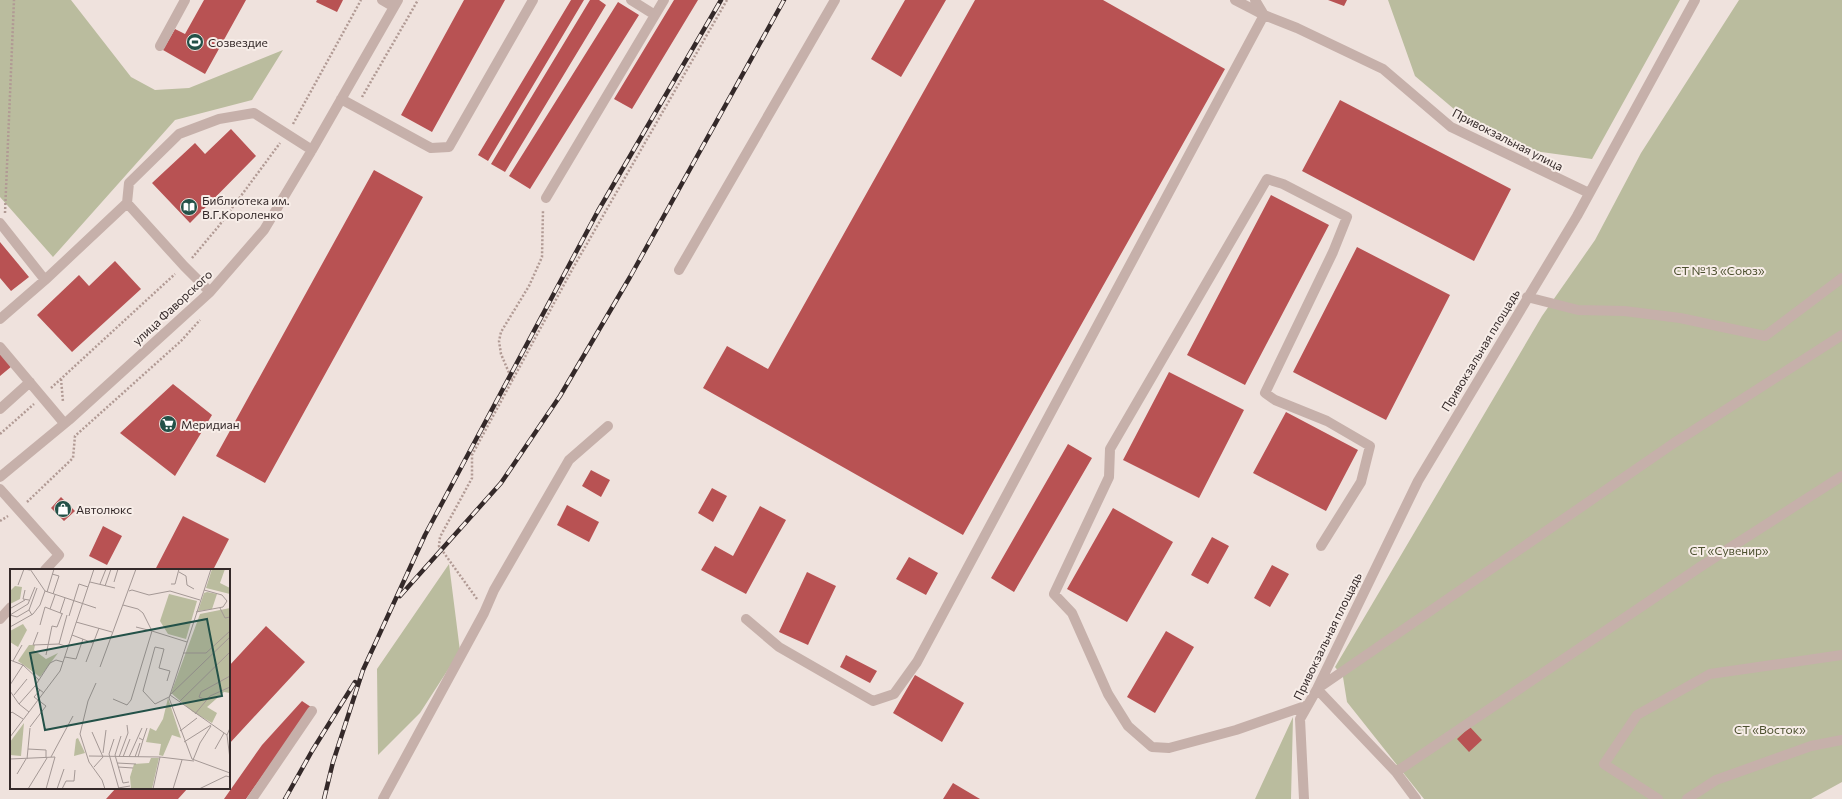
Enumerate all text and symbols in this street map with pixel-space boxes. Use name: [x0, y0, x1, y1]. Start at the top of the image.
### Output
sports icon: Созвездие: [185, 32, 205, 52]
place label: Созвездие: [208, 35, 268, 49]
street label: Привокзальная улица: [1450, 105, 1566, 173]
place label: Библиотека им. В.Г.Короленко: [202, 193, 290, 221]
library icon: Библиотека им. В.Г.Короленко: [179, 197, 199, 217]
park label: СТ №13 «Союз»: [1673, 263, 1765, 277]
street label: улица Фаворского: [129, 267, 215, 347]
street label: Привокзальная площадь: [1438, 286, 1522, 414]
supermarket icon: Меридиан: [158, 414, 178, 434]
place label: Меридиан: [181, 417, 240, 431]
shop icon: Автолюкс: [53, 499, 73, 519]
place label: Автолюкс: [76, 502, 132, 516]
park label: СТ «Сувенир»: [1689, 543, 1769, 557]
inset map: [10, 569, 230, 789]
street label: Привокзальная площадь: [1290, 570, 1364, 702]
park label: СТ «Восток»: [1734, 722, 1806, 736]

